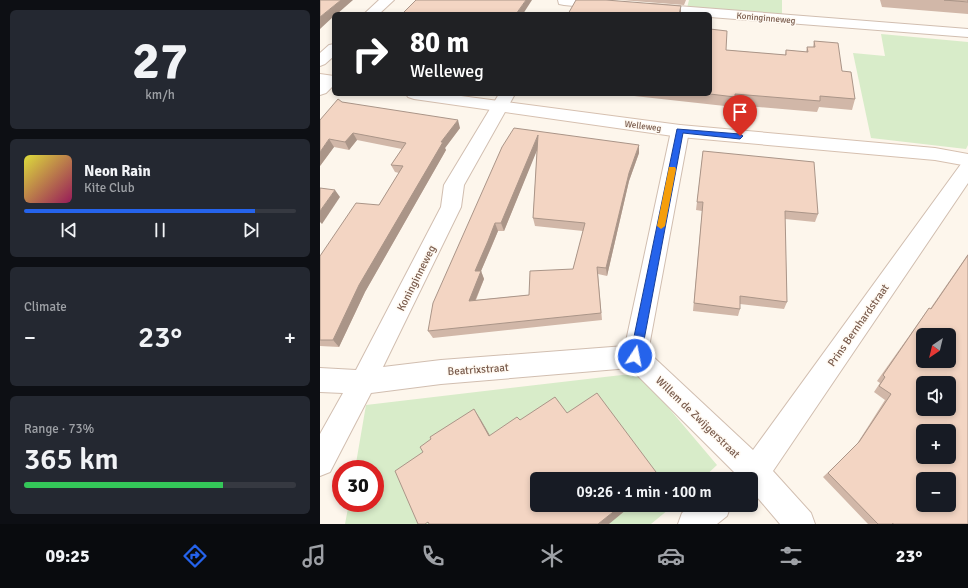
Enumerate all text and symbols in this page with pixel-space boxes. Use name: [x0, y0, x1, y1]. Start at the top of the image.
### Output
street label: Koninginneweg: [736, 10, 796, 27]
text: 80 m: [410, 26, 469, 60]
icon: right: [344, 28, 396, 80]
text: 27: [132, 29, 188, 93]
text: Welleweg: [410, 60, 484, 82]
text: km/h: [145, 87, 175, 103]
pin: [723, 95, 757, 136]
icon: arrive: [729, 101, 751, 123]
street label: Welleweg: [624, 119, 662, 134]
text: Neon Rain: [84, 162, 151, 180]
text: Kite Club: [84, 180, 135, 196]
icon: previous: [58, 219, 80, 241]
icon: pause: [149, 219, 171, 241]
icon: next: [240, 219, 262, 241]
street label: Koninginneweg: [394, 243, 439, 313]
street label: Prins Bernhardstraat: [825, 281, 892, 369]
text: Climate: [24, 299, 67, 315]
text: 23°: [138, 319, 182, 356]
text: −: [24, 324, 36, 351]
text: +: [284, 324, 296, 351]
north arrow: [916, 328, 956, 368]
map controls: [916, 328, 956, 512]
position arrow: [614, 335, 656, 377]
street label: Beatrixstraat: [447, 361, 509, 378]
street label: Willem de Zwijgerstraat: [653, 374, 742, 461]
button: sound: [916, 376, 956, 416]
text: Range · 73%: [24, 421, 94, 437]
button: +: [916, 424, 956, 464]
text: 365 km: [24, 441, 119, 478]
speed limit sign: 30: [332, 460, 384, 512]
button: −: [916, 472, 956, 512]
text: 09:26 · 1 min · 100 m: [577, 483, 711, 501]
icon: directions: [181, 542, 209, 570]
icon: music: [300, 542, 328, 570]
icon: phone: [419, 542, 447, 570]
icon: climate: [538, 542, 566, 570]
icon: car: [657, 542, 685, 570]
icon: filters: [777, 542, 805, 570]
text: 09:25: [46, 545, 90, 567]
text: 23°: [896, 545, 922, 567]

